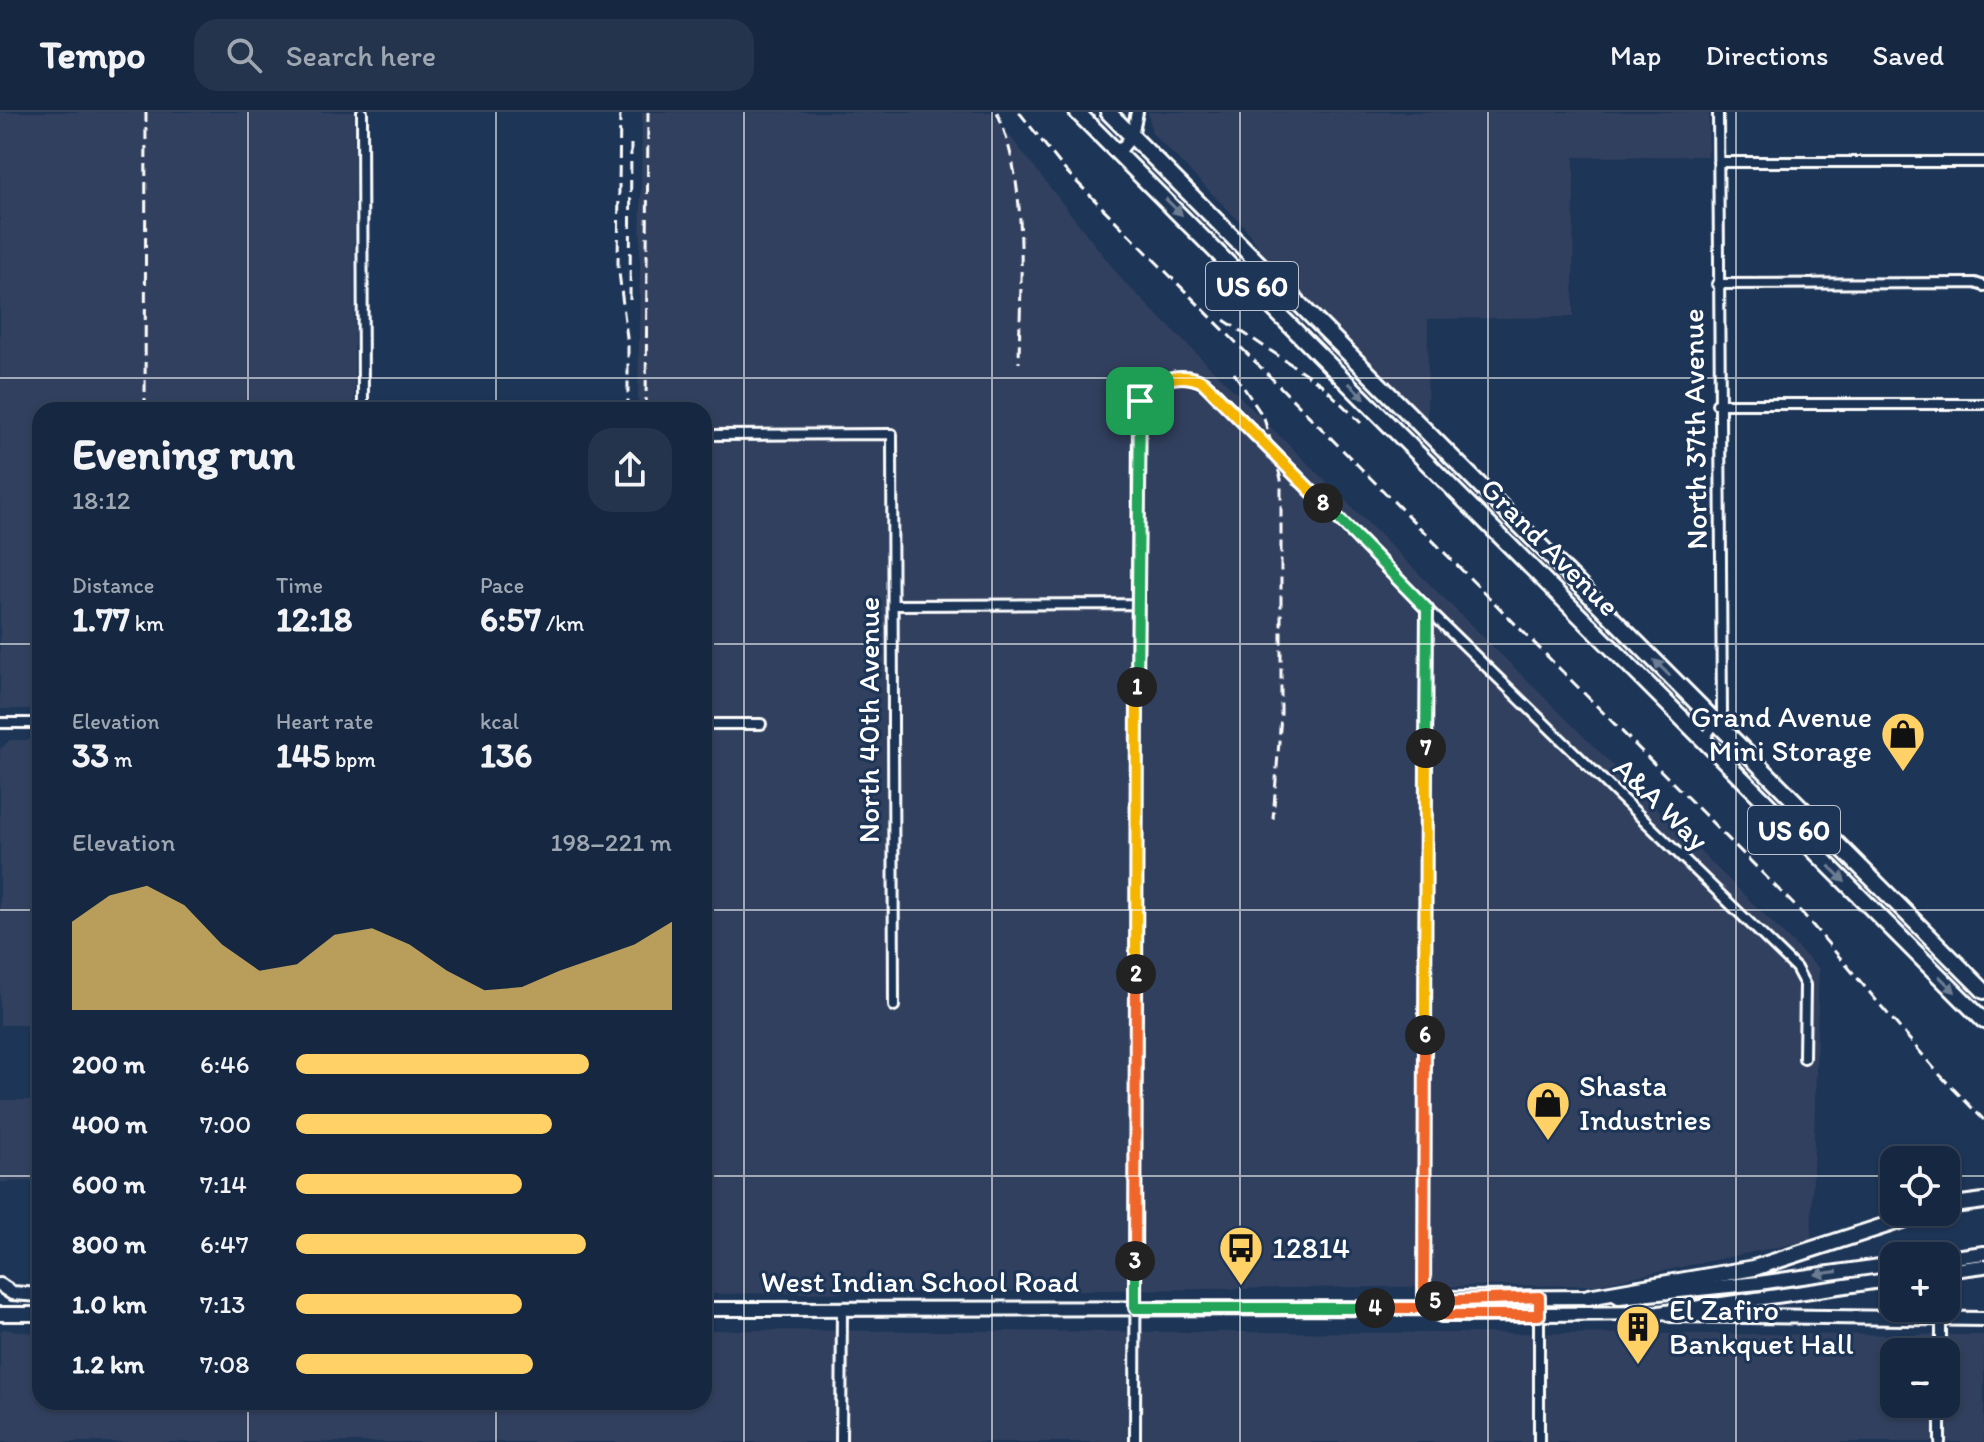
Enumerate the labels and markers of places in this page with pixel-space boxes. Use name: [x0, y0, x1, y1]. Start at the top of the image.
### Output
pin: [1106, 367, 1174, 435]
pin: 8: [1303, 483, 1343, 523]
pin: 1: [1117, 667, 1157, 707]
place label: Grand Avenue Mini Storage: [1691, 698, 1872, 769]
shop icon: Grand Avenue Mini Storage: [1879, 710, 1927, 773]
pin: 7: [1406, 728, 1446, 768]
pin: 2: [1116, 954, 1156, 994]
pin: 6: [1405, 1015, 1445, 1055]
place label: Shasta Industries: [1579, 1067, 1712, 1138]
shop icon: Shasta Industries: [1524, 1079, 1572, 1142]
bus stop icon: 12814: [1217, 1224, 1265, 1287]
place label: 12814: [1272, 1229, 1350, 1266]
pin: 3: [1115, 1241, 1155, 1281]
pin: 5: [1415, 1281, 1455, 1321]
pin: 4: [1355, 1288, 1395, 1328]
place label: El Zafiro Bankquet Hall: [1669, 1291, 1854, 1362]
building icon: El Zafiro Bankquet Hall: [1614, 1303, 1662, 1366]

